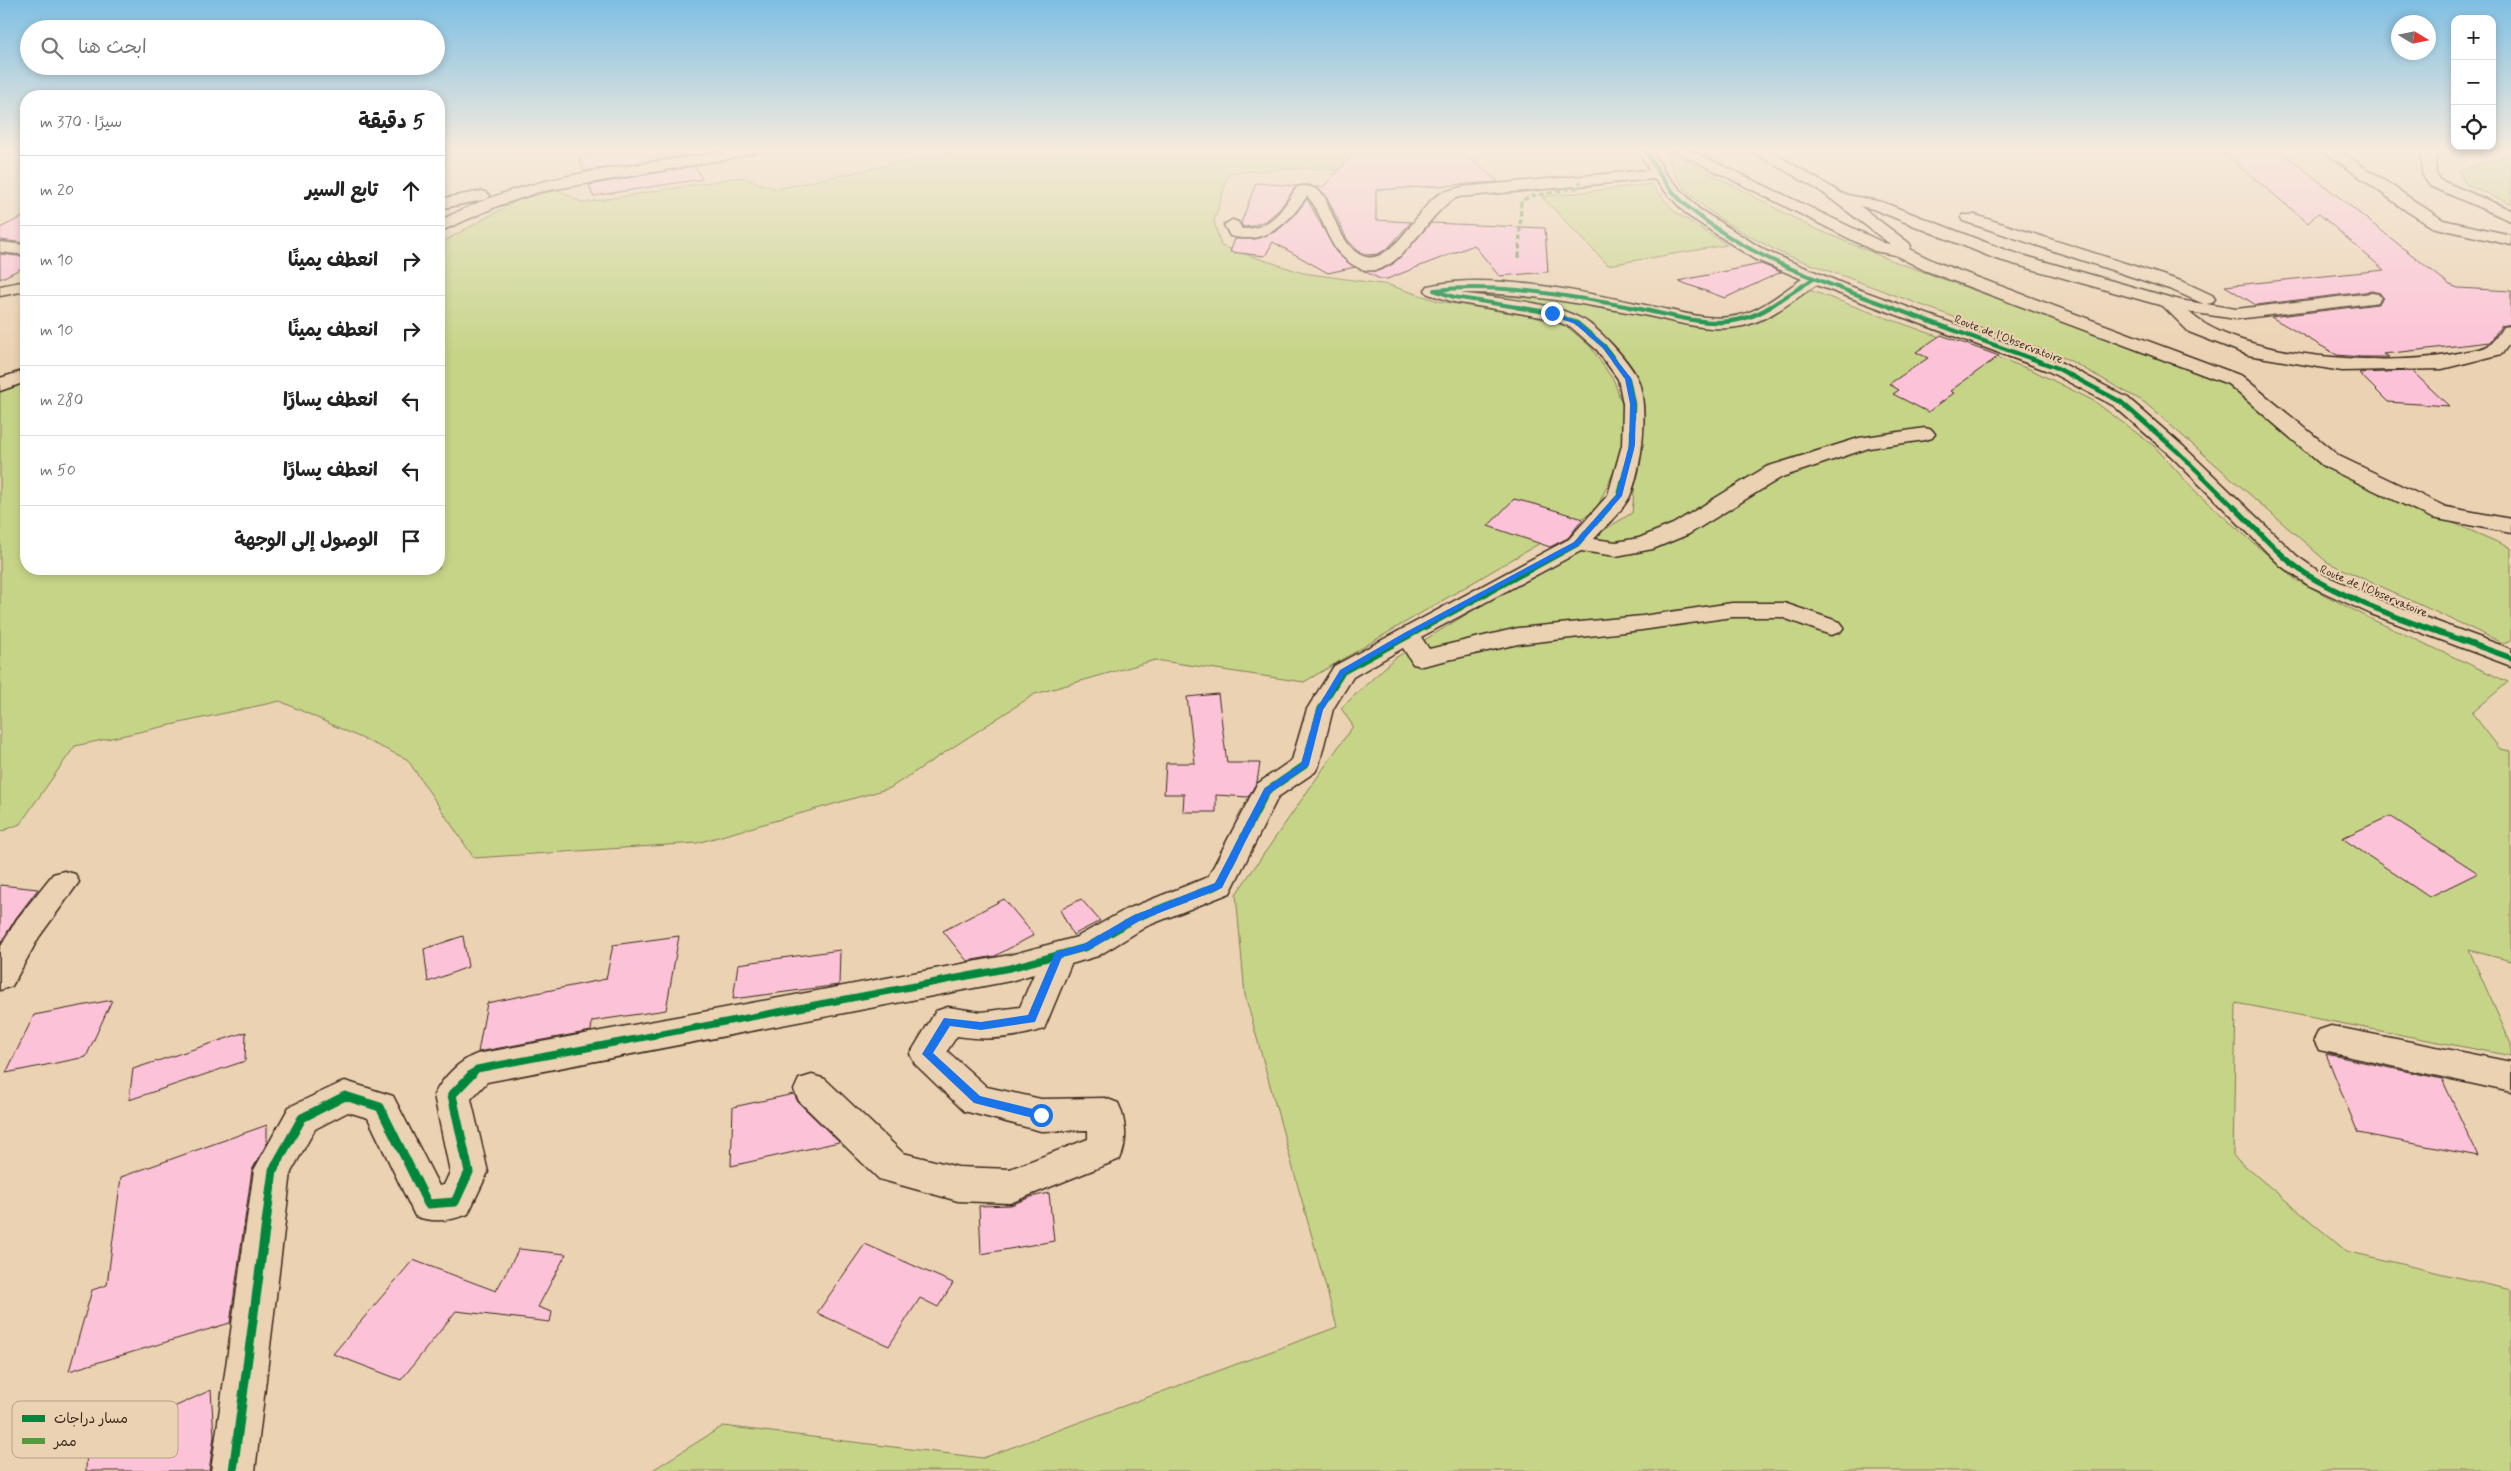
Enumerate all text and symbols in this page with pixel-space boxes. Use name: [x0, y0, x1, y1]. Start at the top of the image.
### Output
north arrow: [2391, 15, 2436, 60]
map controls: [2451, 15, 2496, 150]
button: +: [2451, 15, 2496, 60]
search box: [20, 20, 445, 75]
icon: search: [38, 34, 66, 62]
text: ابحث هنا: [78, 35, 147, 60]
button: −: [2451, 60, 2496, 105]
button: locate: [2451, 105, 2496, 150]
text: 5 دقيقة: [358, 108, 425, 136]
text: سيرًا · 370 m: [40, 112, 122, 133]
icon: ahead: [397, 177, 425, 205]
text: تابع السير: [305, 178, 378, 203]
text: 20 m: [40, 180, 74, 201]
icon: right: [397, 247, 425, 275]
text: انعطف يمينًا: [288, 248, 378, 273]
text: 10 m: [40, 250, 73, 271]
route end: [1541, 302, 1564, 325]
street label: Route de l'Observatoire: [1952, 312, 2066, 368]
icon: right: [397, 317, 425, 345]
text: انعطف يمينًا: [288, 318, 378, 343]
text: 10 m: [40, 320, 73, 341]
icon: left: [397, 387, 425, 415]
text: انعطف يسارًا: [283, 388, 378, 413]
text: 280 m: [40, 390, 83, 411]
icon: left: [397, 457, 425, 485]
text: انعطف يسارًا: [283, 458, 378, 483]
text: 50 m: [40, 460, 76, 481]
icon: arrive: [397, 527, 425, 555]
text: الوصول إلى الوجهة: [234, 528, 378, 553]
street label: Route de l'Observatoire: [2317, 562, 2430, 622]
route start: [1030, 1104, 1053, 1127]
legend: [12, 1401, 178, 1458]
text: مسار دراجات: [54, 1410, 128, 1428]
text: ممر: [53, 1433, 77, 1451]

